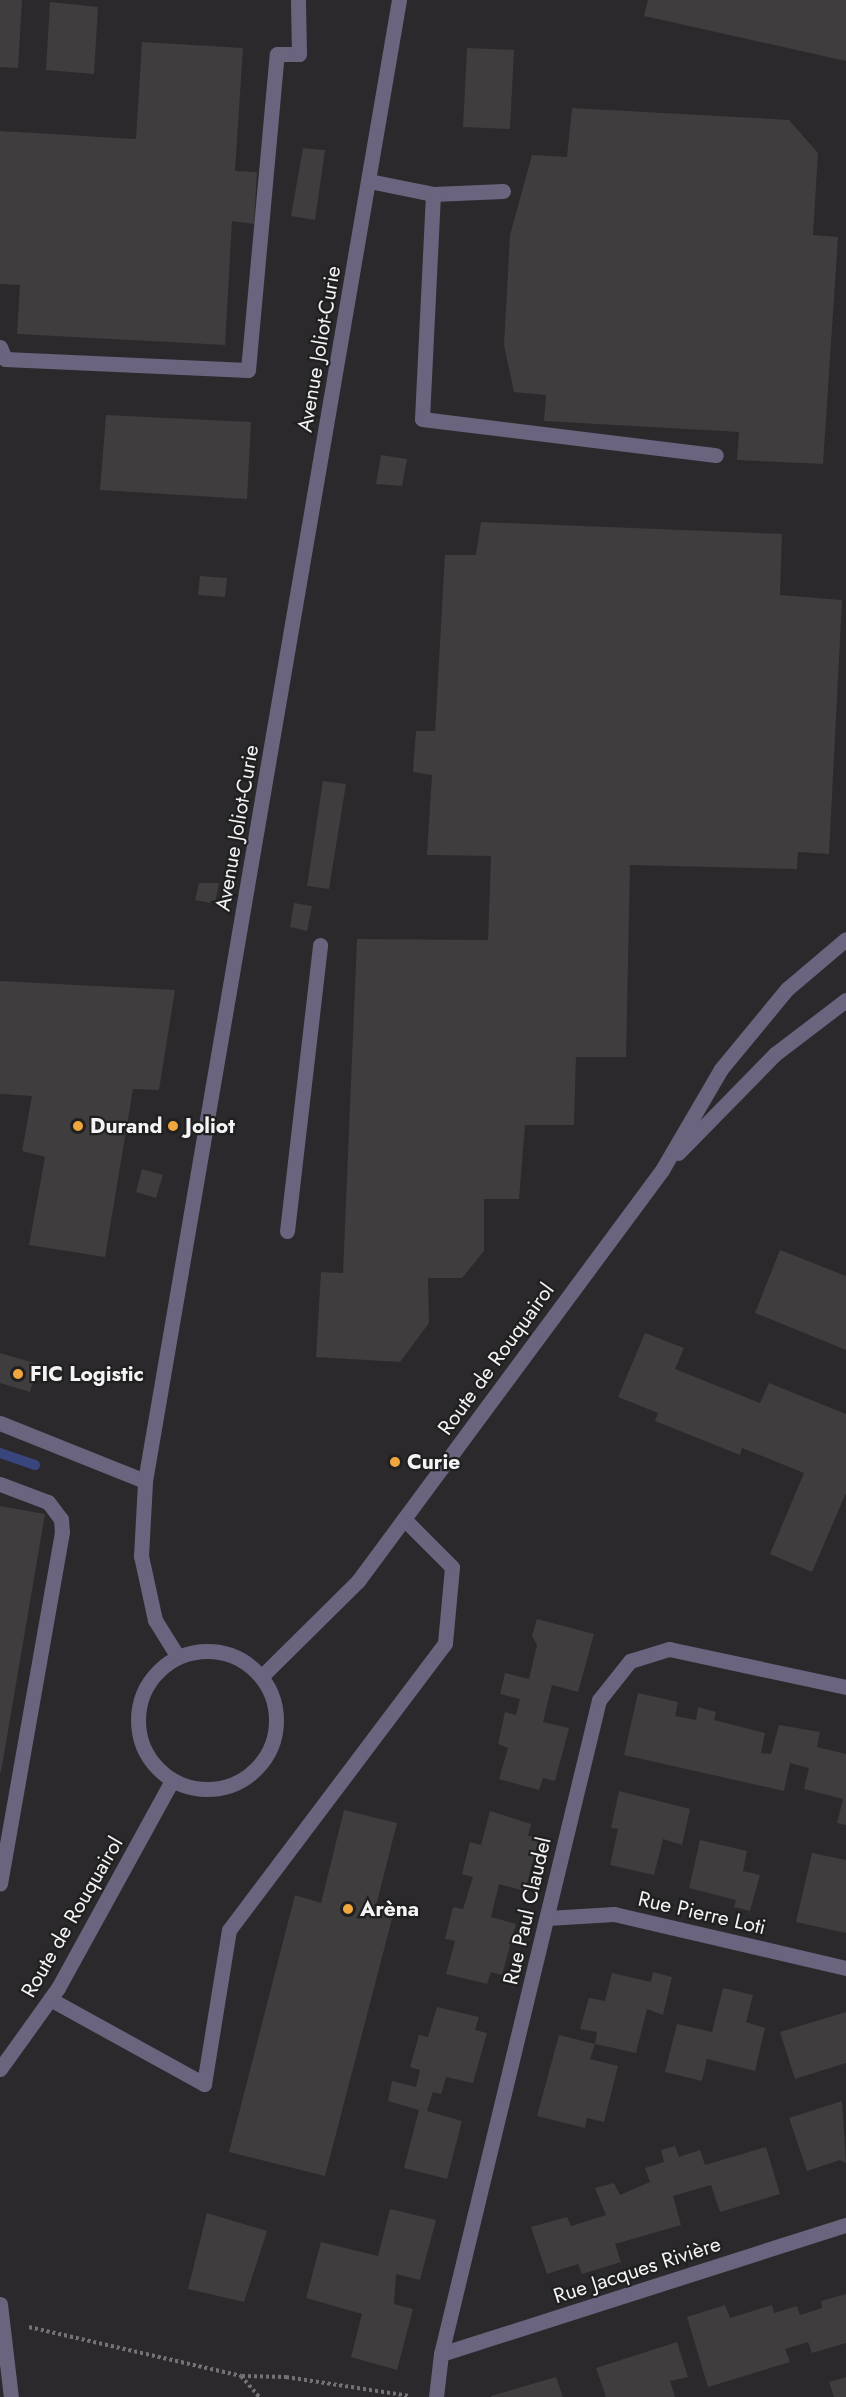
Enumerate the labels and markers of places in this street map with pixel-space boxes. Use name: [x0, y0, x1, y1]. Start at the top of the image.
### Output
place label: Durand: [90, 1113, 162, 1139]
place label: Joliot: [185, 1113, 235, 1139]
marker: Durand: [71, 1119, 85, 1133]
marker: Joliot: [166, 1119, 180, 1133]
place label: FIC Logistic: [30, 1361, 144, 1387]
marker: FIC Logistic: [11, 1367, 25, 1381]
place label: Curie: [407, 1449, 460, 1475]
marker: Curie: [388, 1455, 402, 1469]
place label: Arèna: [360, 1896, 419, 1922]
marker: Arèna: [341, 1902, 355, 1916]

